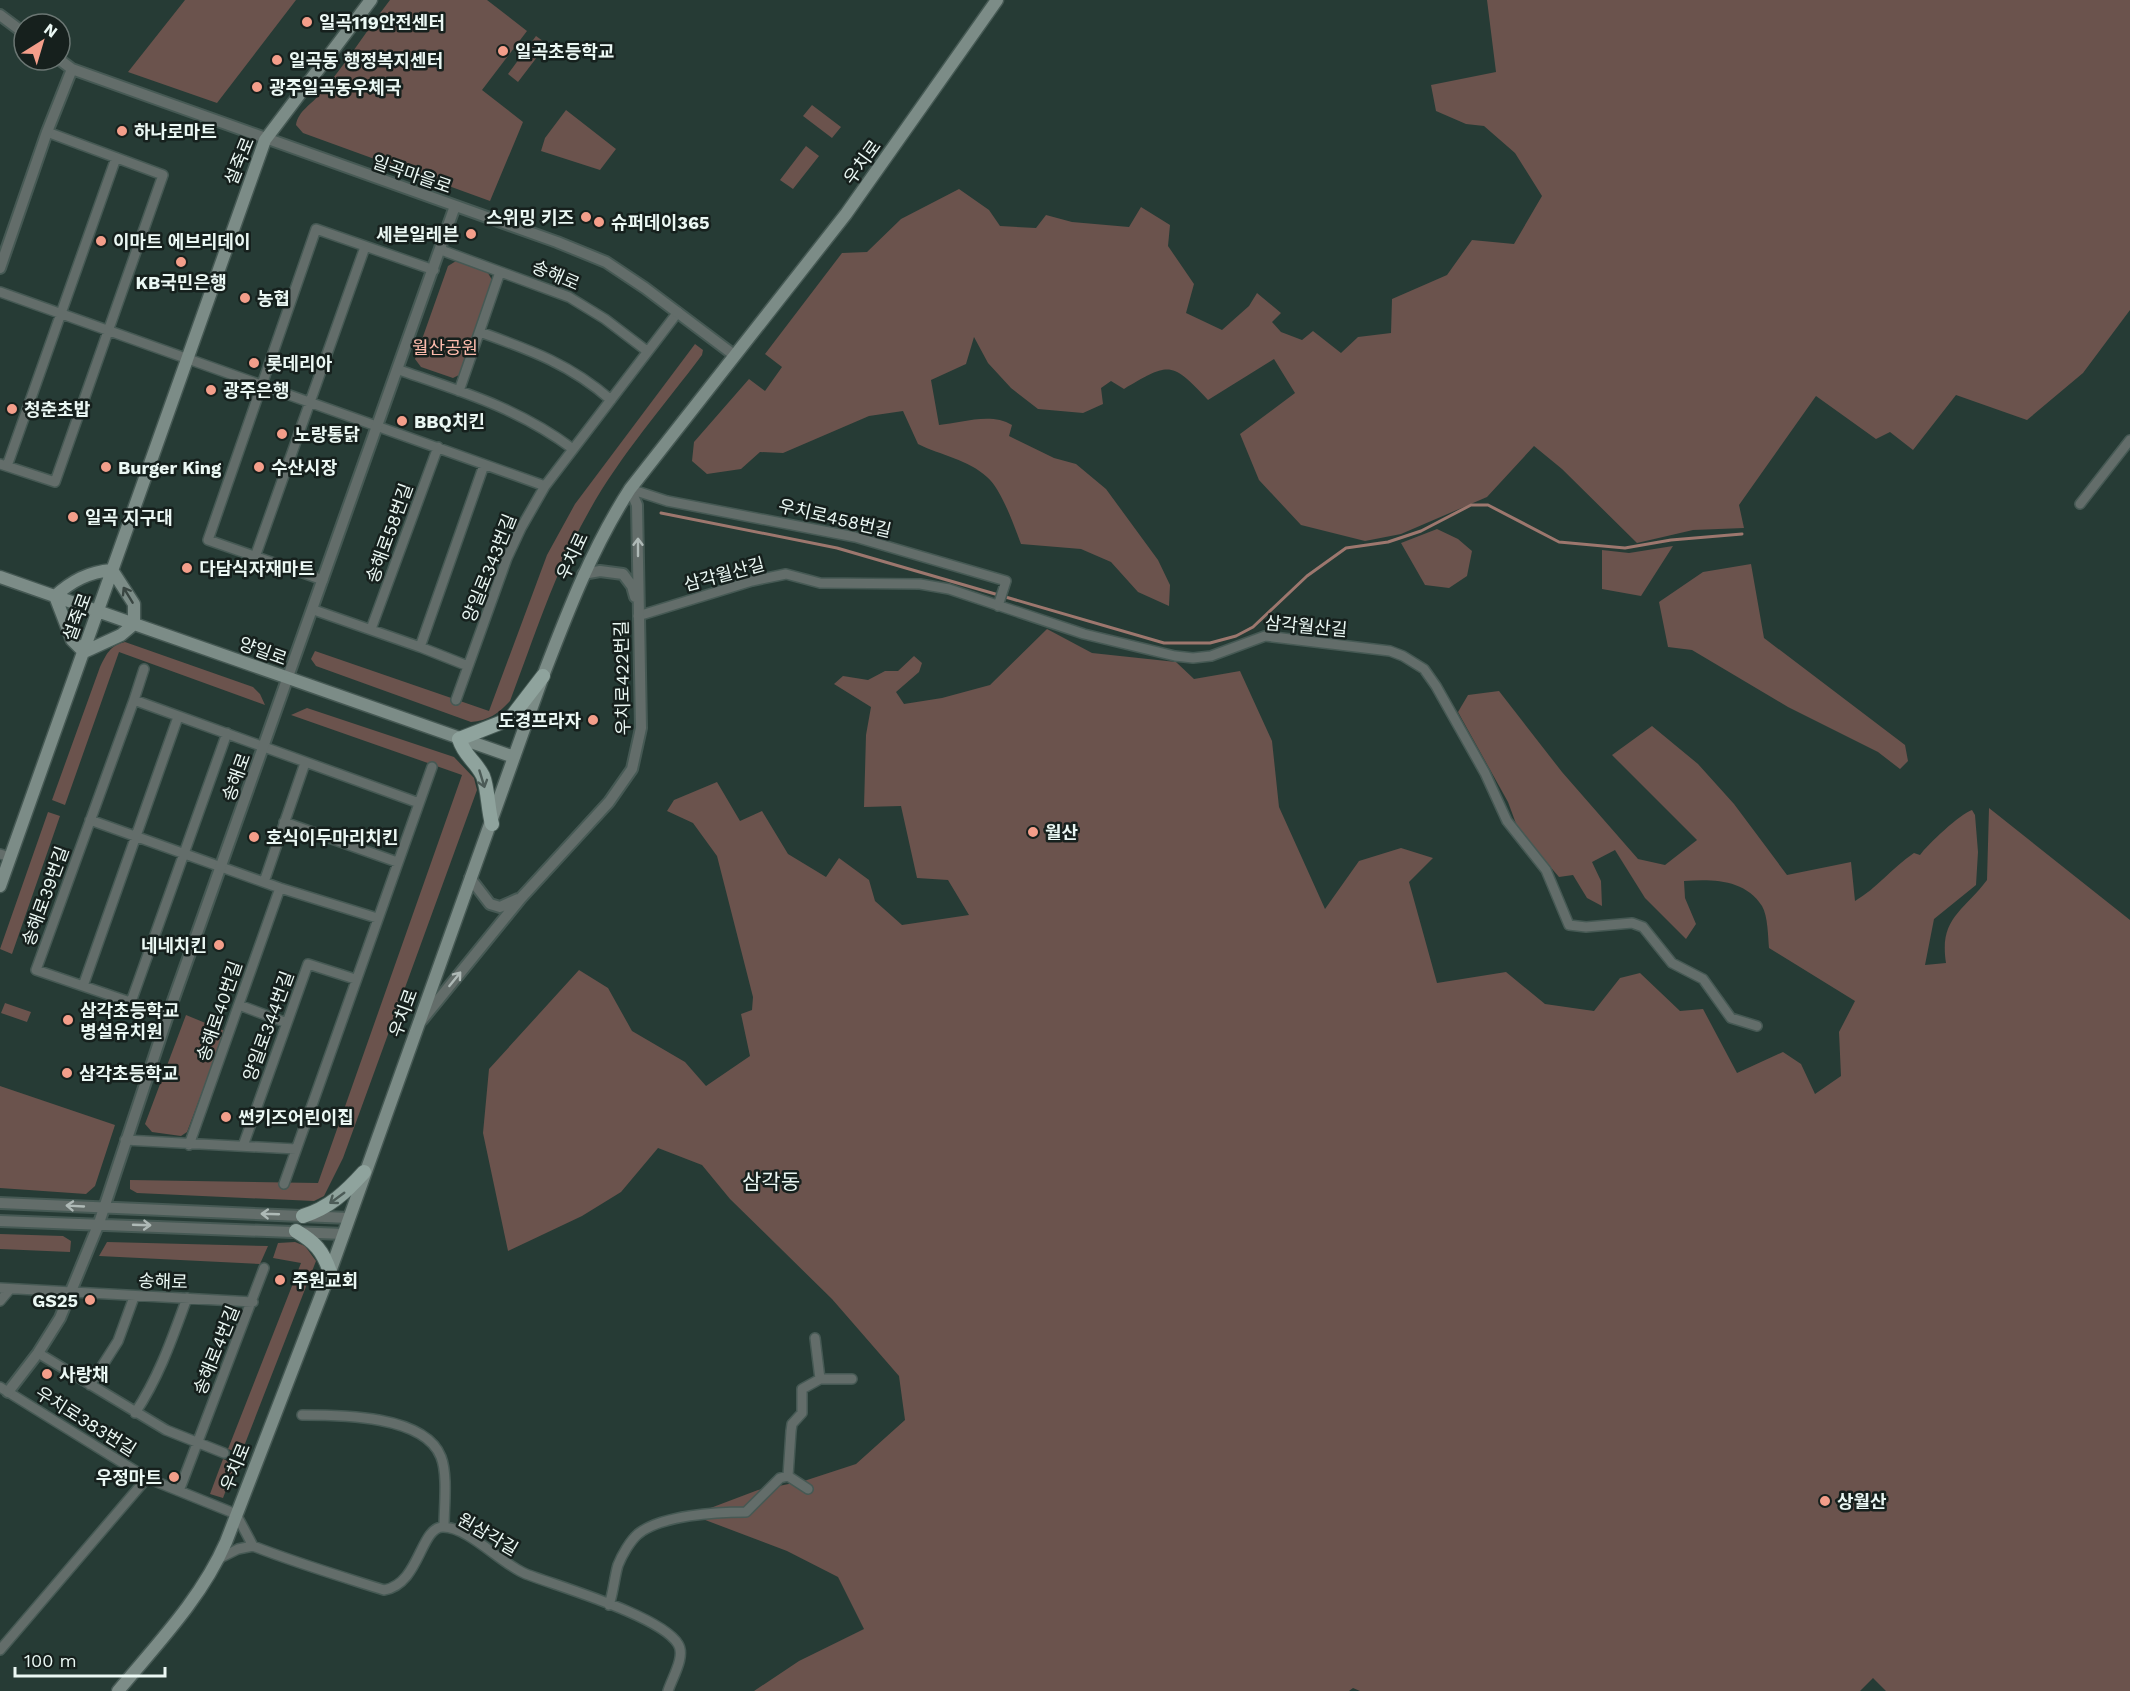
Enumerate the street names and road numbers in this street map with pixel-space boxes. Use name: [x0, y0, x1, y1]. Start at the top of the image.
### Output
street label: 설죽로: [220, 134, 258, 188]
street label: 우치로: [839, 136, 885, 188]
street label: 일곡마을로: [369, 151, 455, 197]
street label: 송해로: [529, 256, 583, 294]
street label: 송해로58번길: [361, 480, 417, 586]
street label: 우치로458번길: [776, 495, 894, 541]
street label: 양일로343번길: [458, 511, 520, 625]
street label: 우치로: [552, 529, 592, 583]
street label: 삼각월산길: [681, 553, 767, 595]
street label: 설죽로: [59, 590, 95, 644]
street label: 삼각월산길: [1264, 612, 1348, 640]
street label: 우치로422번길: [610, 620, 634, 736]
street label: 양일로: [236, 633, 290, 669]
street label: 송해로: [218, 750, 254, 804]
street label: 송해로39번길: [17, 843, 73, 949]
street label: 송해로40번길: [192, 958, 246, 1064]
street label: 양일로344번길: [238, 968, 298, 1084]
street label: 우치로: [385, 986, 421, 1040]
street label: 송해로: [138, 1270, 188, 1292]
street label: 송해로4번길: [189, 1303, 243, 1397]
street label: 우치로383번길: [32, 1382, 140, 1460]
street label: 우치로: [216, 1440, 254, 1494]
street label: 원삼각길: [454, 1508, 522, 1560]

